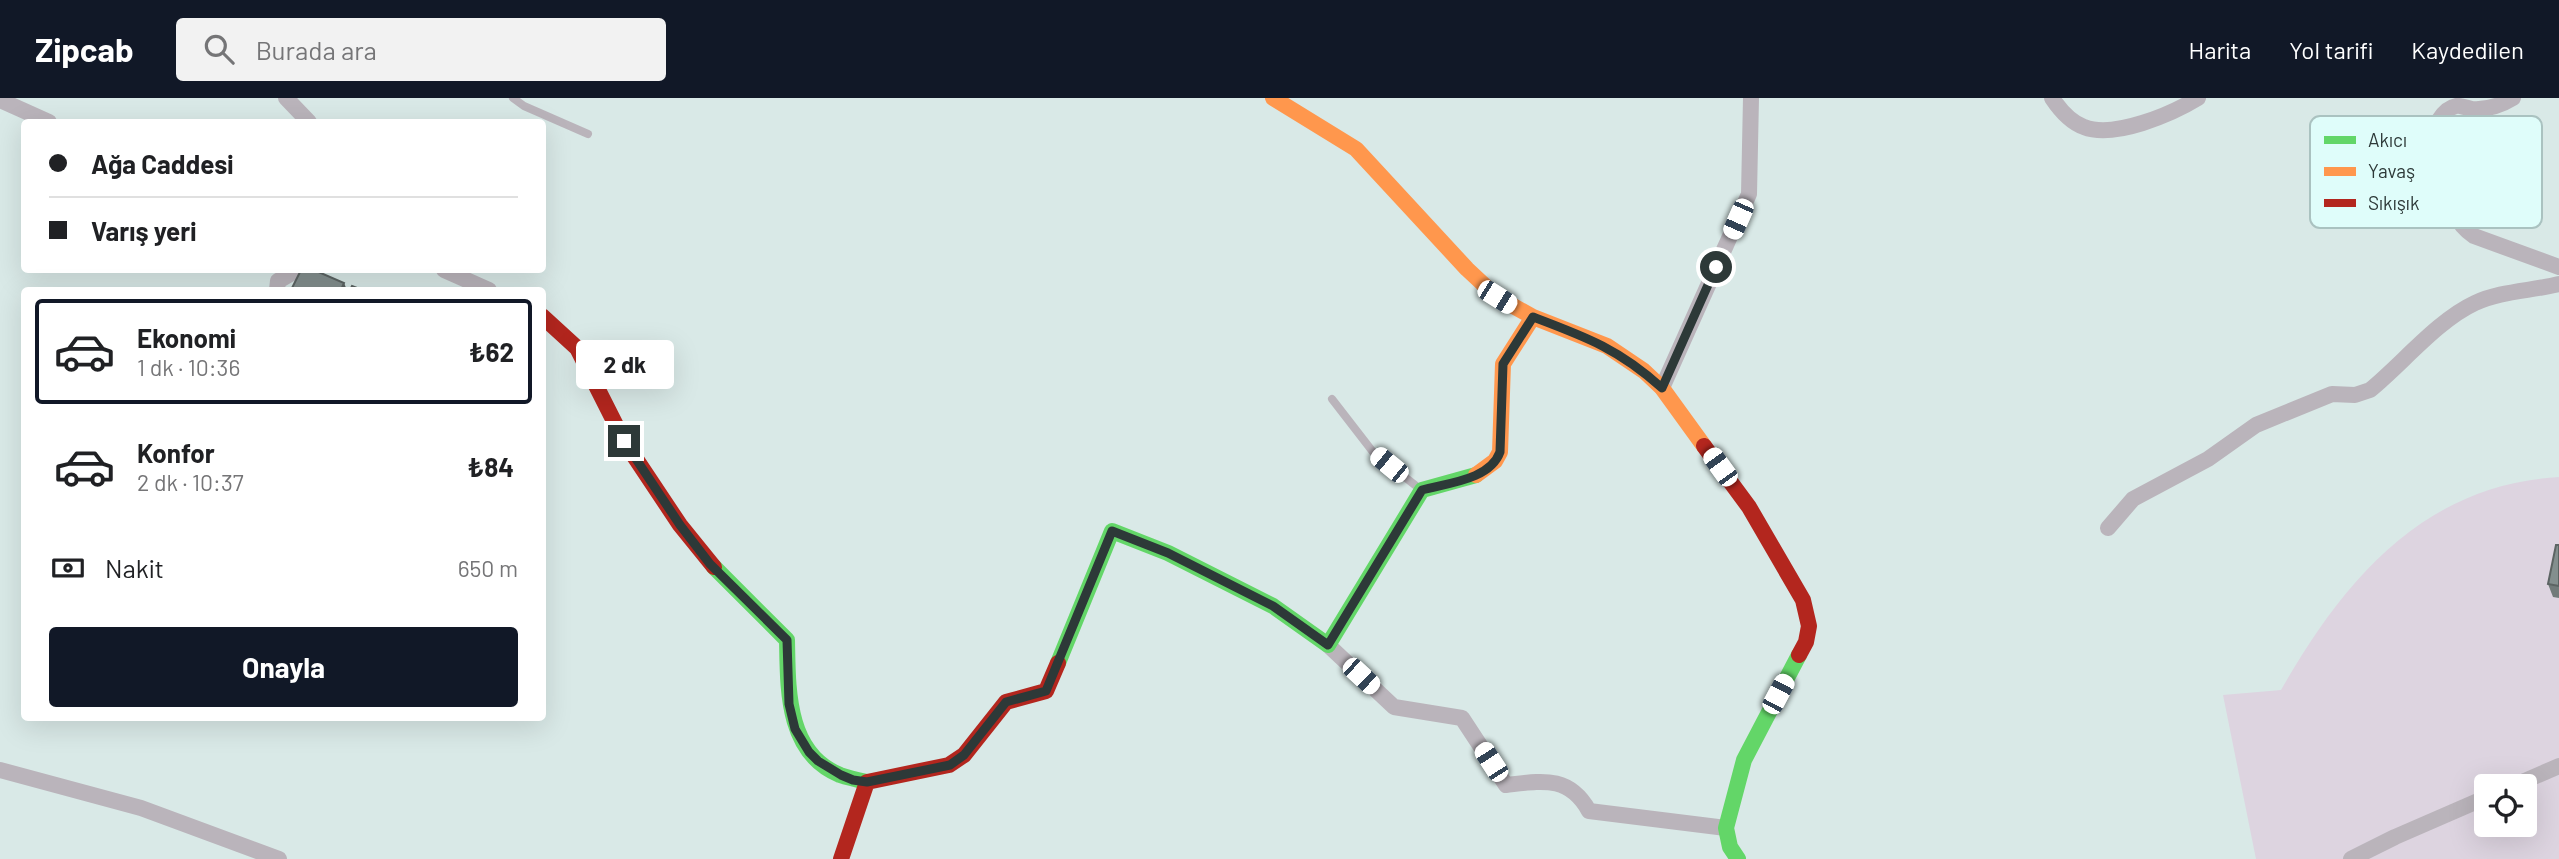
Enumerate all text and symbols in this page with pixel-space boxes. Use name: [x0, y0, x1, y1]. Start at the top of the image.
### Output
search box: [176, 18, 666, 81]
text: Zipcab: [35, 29, 134, 69]
icon: search: [200, 30, 238, 68]
text: Burada ara: [256, 34, 377, 65]
text: Harita: [2188, 35, 2251, 64]
text: Yol tarifi: [2289, 35, 2373, 64]
text: Kaydedilen: [2411, 35, 2524, 64]
legend: [2310, 116, 2542, 228]
text: Akıcı: [2368, 128, 2407, 151]
text: Ağa Caddesi: [91, 148, 233, 179]
text: Yavaş: [2368, 159, 2415, 182]
text: Sıkışık: [2368, 191, 2419, 214]
car: [1720, 196, 1757, 242]
text: Varış yeri: [91, 215, 196, 246]
route start: [1700, 251, 1732, 283]
car: [1474, 277, 1521, 317]
icon: car: [53, 320, 116, 383]
text: Ekonomi: [137, 322, 236, 353]
text: ₺62: [469, 336, 514, 367]
callout: 2 dk: [575, 340, 673, 388]
text: 2 dk: [604, 350, 646, 378]
text: 1 dk · 10:36: [137, 353, 240, 381]
route end: [608, 425, 640, 457]
icon: car: [53, 435, 116, 498]
text: Konfor: [137, 437, 215, 468]
car: [1367, 444, 1412, 486]
car: [1700, 444, 1741, 490]
text: ₺84: [467, 451, 514, 482]
text: 2 dk · 10:37: [137, 468, 244, 496]
icon: cash: [49, 549, 87, 587]
text: Nakit: [105, 552, 164, 583]
text: 650 m: [458, 554, 518, 582]
button: Onayla: [49, 627, 518, 707]
car: [1339, 654, 1384, 698]
car: [1759, 671, 1798, 717]
car: [1471, 739, 1512, 785]
map controls: [2474, 774, 2537, 837]
button: locate: [2474, 774, 2537, 837]

